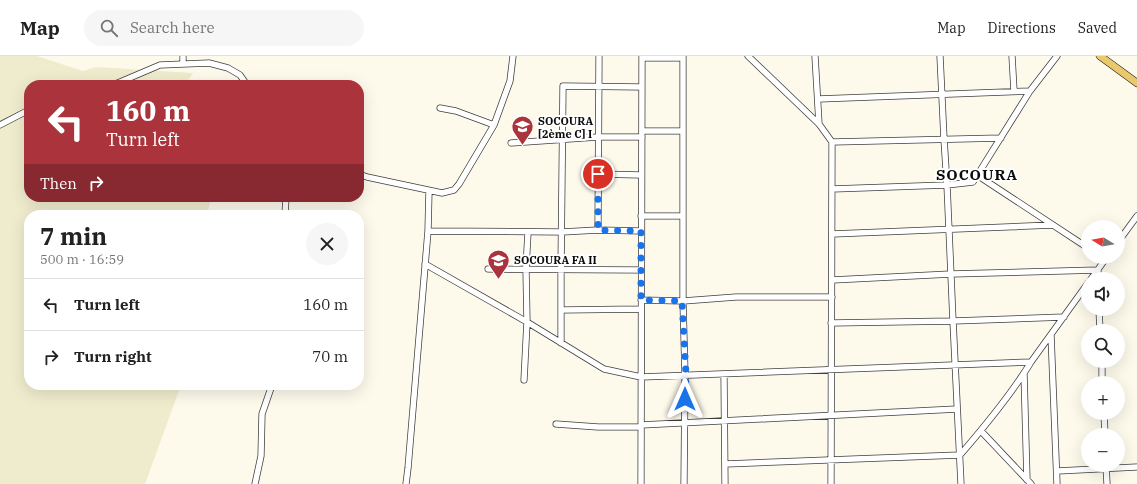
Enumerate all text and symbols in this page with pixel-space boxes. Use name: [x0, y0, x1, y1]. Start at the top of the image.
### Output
search box: [84, 10, 364, 46]
text: Map: [20, 16, 60, 40]
icon: search: [98, 17, 120, 39]
text: Search here: [130, 18, 214, 37]
text: Map: [937, 19, 966, 37]
text: Directions: [988, 19, 1056, 37]
text: Saved: [1078, 19, 1117, 37]
text: 160 m: [106, 92, 190, 129]
icon: left: [40, 96, 92, 148]
school or university icon: SOCOURA [2ème C] I: [510, 114, 536, 147]
place label: SOCOURA [2ème C] I: [538, 114, 593, 141]
text: Turn left: [106, 128, 180, 151]
pin: [581, 157, 615, 191]
icon: arrive: [587, 163, 609, 185]
district label: SOCOURA: [936, 165, 1018, 184]
icon: right: [85, 172, 107, 194]
text: Then: [40, 174, 77, 193]
text: 7 min: [40, 220, 107, 252]
north arrow: [1081, 220, 1125, 264]
map controls: [1081, 220, 1125, 472]
button: close: [306, 223, 348, 265]
school or university icon: SOCOURA FA II: [485, 247, 511, 280]
text: 500 m · 16:59: [40, 251, 124, 268]
place label: SOCOURA FA II: [514, 253, 597, 267]
button: sound: [1081, 272, 1125, 316]
icon: left: [40, 294, 62, 316]
text: Turn left: [74, 295, 140, 314]
text: 160 m: [303, 295, 348, 314]
button: search: [1081, 324, 1125, 368]
icon: right: [40, 346, 62, 368]
text: Turn right: [74, 347, 152, 366]
text: 70 m: [312, 347, 348, 366]
button: +: [1081, 376, 1125, 420]
position arrow: [664, 378, 706, 420]
button: −: [1081, 428, 1125, 472]

